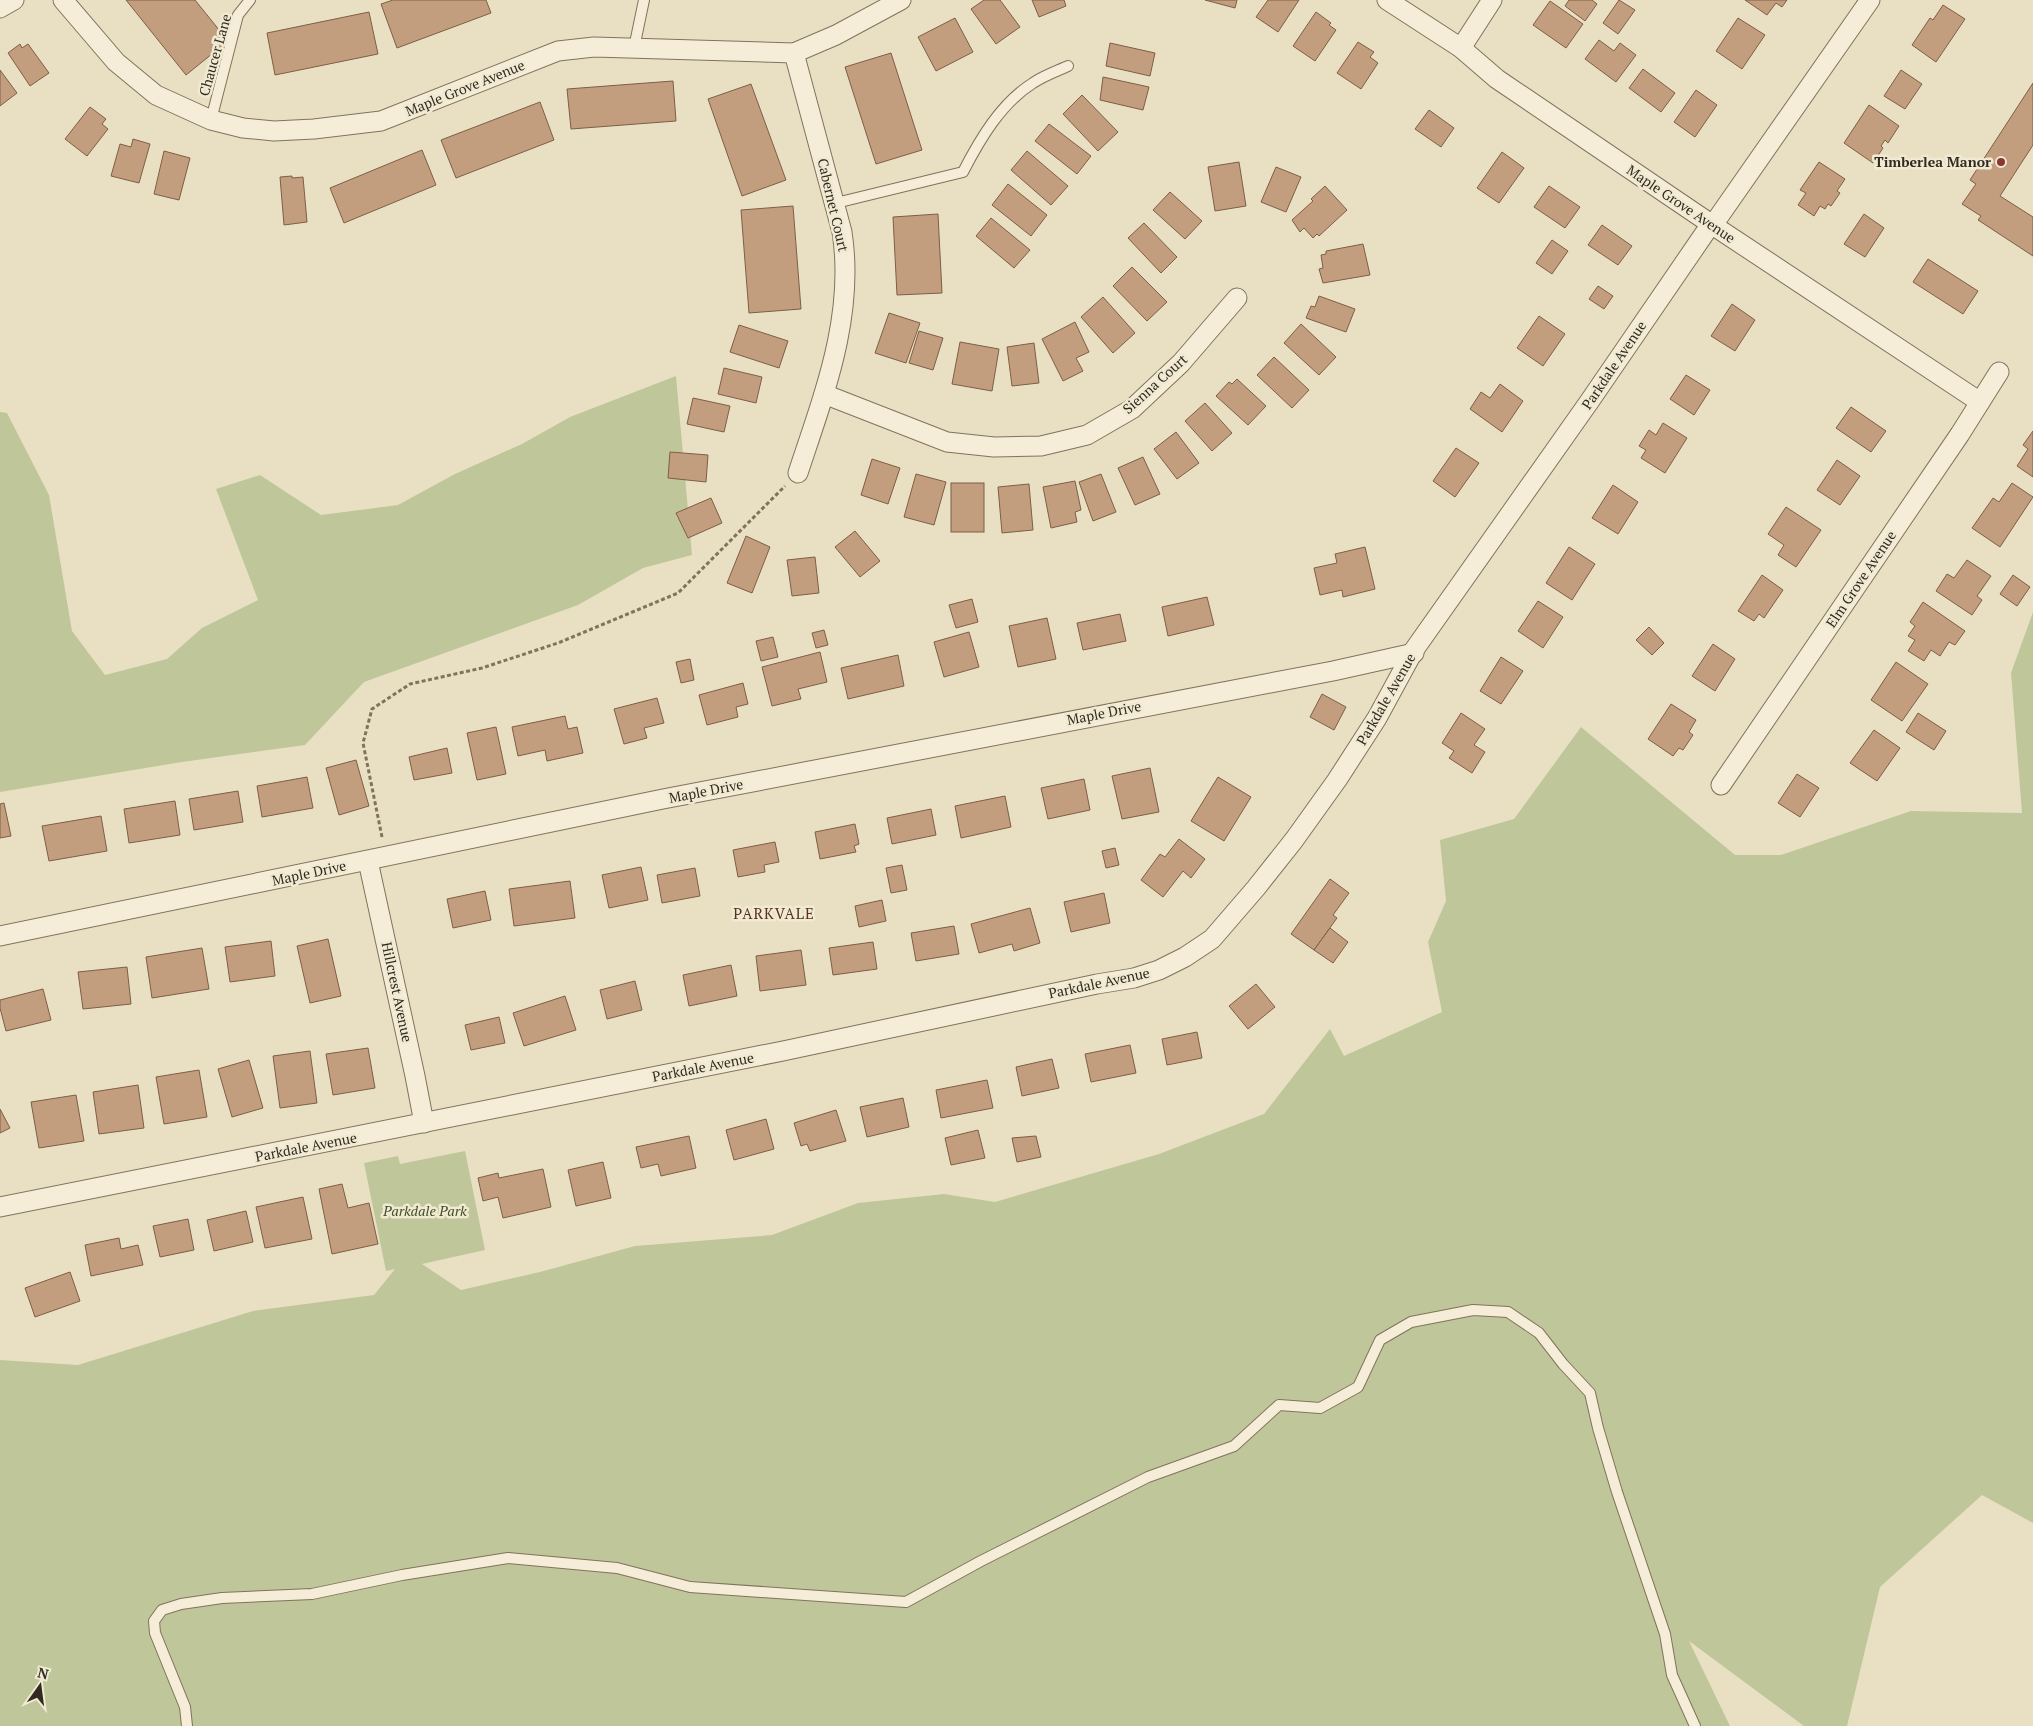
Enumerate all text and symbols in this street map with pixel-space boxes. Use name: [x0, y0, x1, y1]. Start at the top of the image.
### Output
street label: Chaucer Lane: [194, 12, 235, 98]
street label: Maple Grove Avenue: [402, 55, 527, 120]
place label: Timberlea Manor: [1874, 152, 1991, 171]
street label: Cabernet Court: [814, 156, 854, 254]
marker: Timberlea Manor: [1995, 156, 2007, 168]
street label: Maple Grove Avenue: [1623, 160, 1739, 247]
street label: Parkdale Avenue: [1577, 317, 1650, 413]
street label: Sienna Court: [1118, 349, 1192, 418]
street label: Elm Grove Avenue: [1821, 526, 1900, 631]
street label: Parkdale Avenue: [1352, 649, 1420, 748]
street label: Maple Drive: [1065, 696, 1143, 729]
street label: Maple Drive: [667, 774, 745, 807]
street label: Maple Drive: [270, 855, 348, 890]
district label: PARKVALE: [733, 903, 815, 923]
street label: Hillcrest Avenue: [378, 940, 417, 1044]
street label: Parkdale Avenue: [1047, 963, 1151, 1003]
street label: Parkdale Avenue: [650, 1047, 755, 1086]
street label: Parkdale Avenue: [253, 1127, 358, 1166]
park label: Parkdale Park: [382, 1201, 467, 1220]
north arrow: [15, 1661, 65, 1711]
text: N: [36, 1662, 51, 1683]

